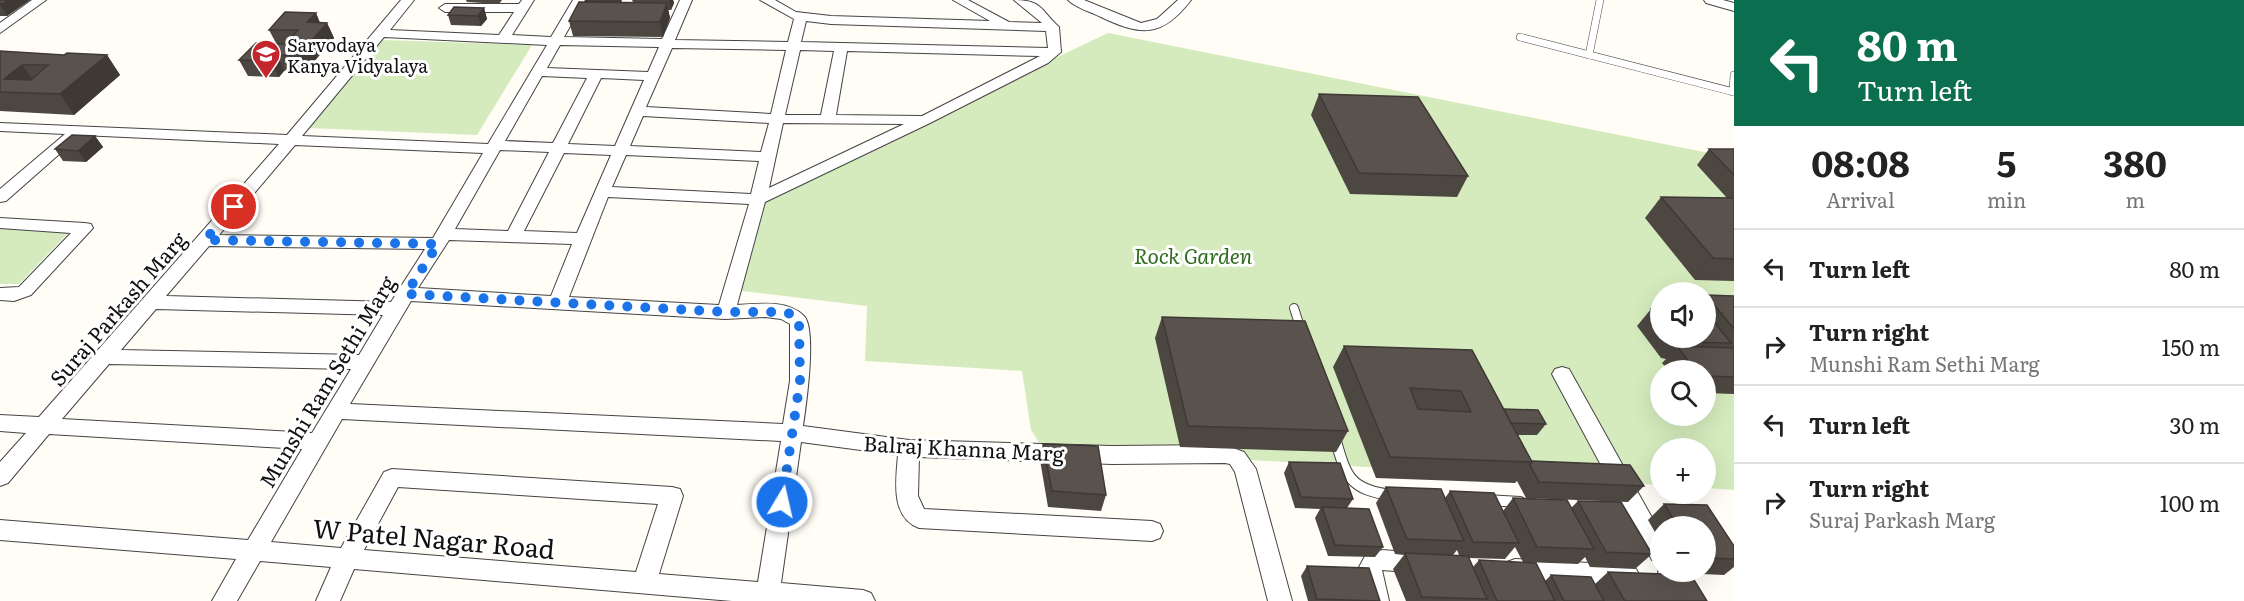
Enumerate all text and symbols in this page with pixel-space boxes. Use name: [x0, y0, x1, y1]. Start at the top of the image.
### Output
text: 80 m: [1857, 12, 1958, 74]
icon: left: [1758, 24, 1836, 102]
place label: Sarvodaya Kanya Vidyalaya: [287, 31, 428, 79]
school or university icon: Sarvodaya Kanya Vidyalaya: [250, 38, 282, 80]
text: Turn left: [1857, 69, 1972, 109]
text: 08:08: [1811, 135, 1910, 188]
text: 5: [1997, 135, 2016, 188]
text: 380: [2103, 135, 2167, 188]
pin: [208, 181, 259, 232]
text: Arrival: [1826, 184, 1895, 214]
text: min: [1987, 184, 2026, 214]
text: m: [2125, 184, 2145, 214]
icon: arrive: [217, 190, 250, 223]
street label: Suraj Parkash Marg: [41, 224, 193, 392]
park label: Rock Garden: [1134, 239, 1253, 270]
icon: left: [1758, 252, 1791, 285]
text: Turn left: [1809, 252, 1910, 285]
text: 80 m: [2169, 252, 2220, 285]
street label: Munshi Ram Sethi Marg: [250, 269, 402, 493]
map controls: [1650, 282, 1716, 582]
button: sound: [1650, 282, 1716, 348]
text: Turn right: [1809, 315, 1929, 348]
icon: right: [1758, 330, 1791, 363]
text: 150 m: [2161, 330, 2220, 363]
text: Munshi Ram Sethi Marg: [1809, 348, 2040, 378]
button: search: [1650, 360, 1716, 426]
icon: left: [1758, 408, 1791, 441]
text: Turn left: [1809, 408, 1910, 441]
text: 30 m: [2170, 408, 2220, 441]
street label: Balraj Khanna Marg: [863, 426, 1065, 468]
button: +: [1650, 438, 1716, 504]
position arrow: [750, 470, 814, 534]
text: Turn right: [1809, 471, 1929, 504]
icon: right: [1758, 486, 1791, 519]
text: 100 m: [2160, 486, 2220, 519]
text: Suraj Parkash Marg: [1809, 504, 1995, 534]
street label: W Patel Nagar Road: [311, 507, 557, 567]
button: −: [1650, 516, 1716, 582]

